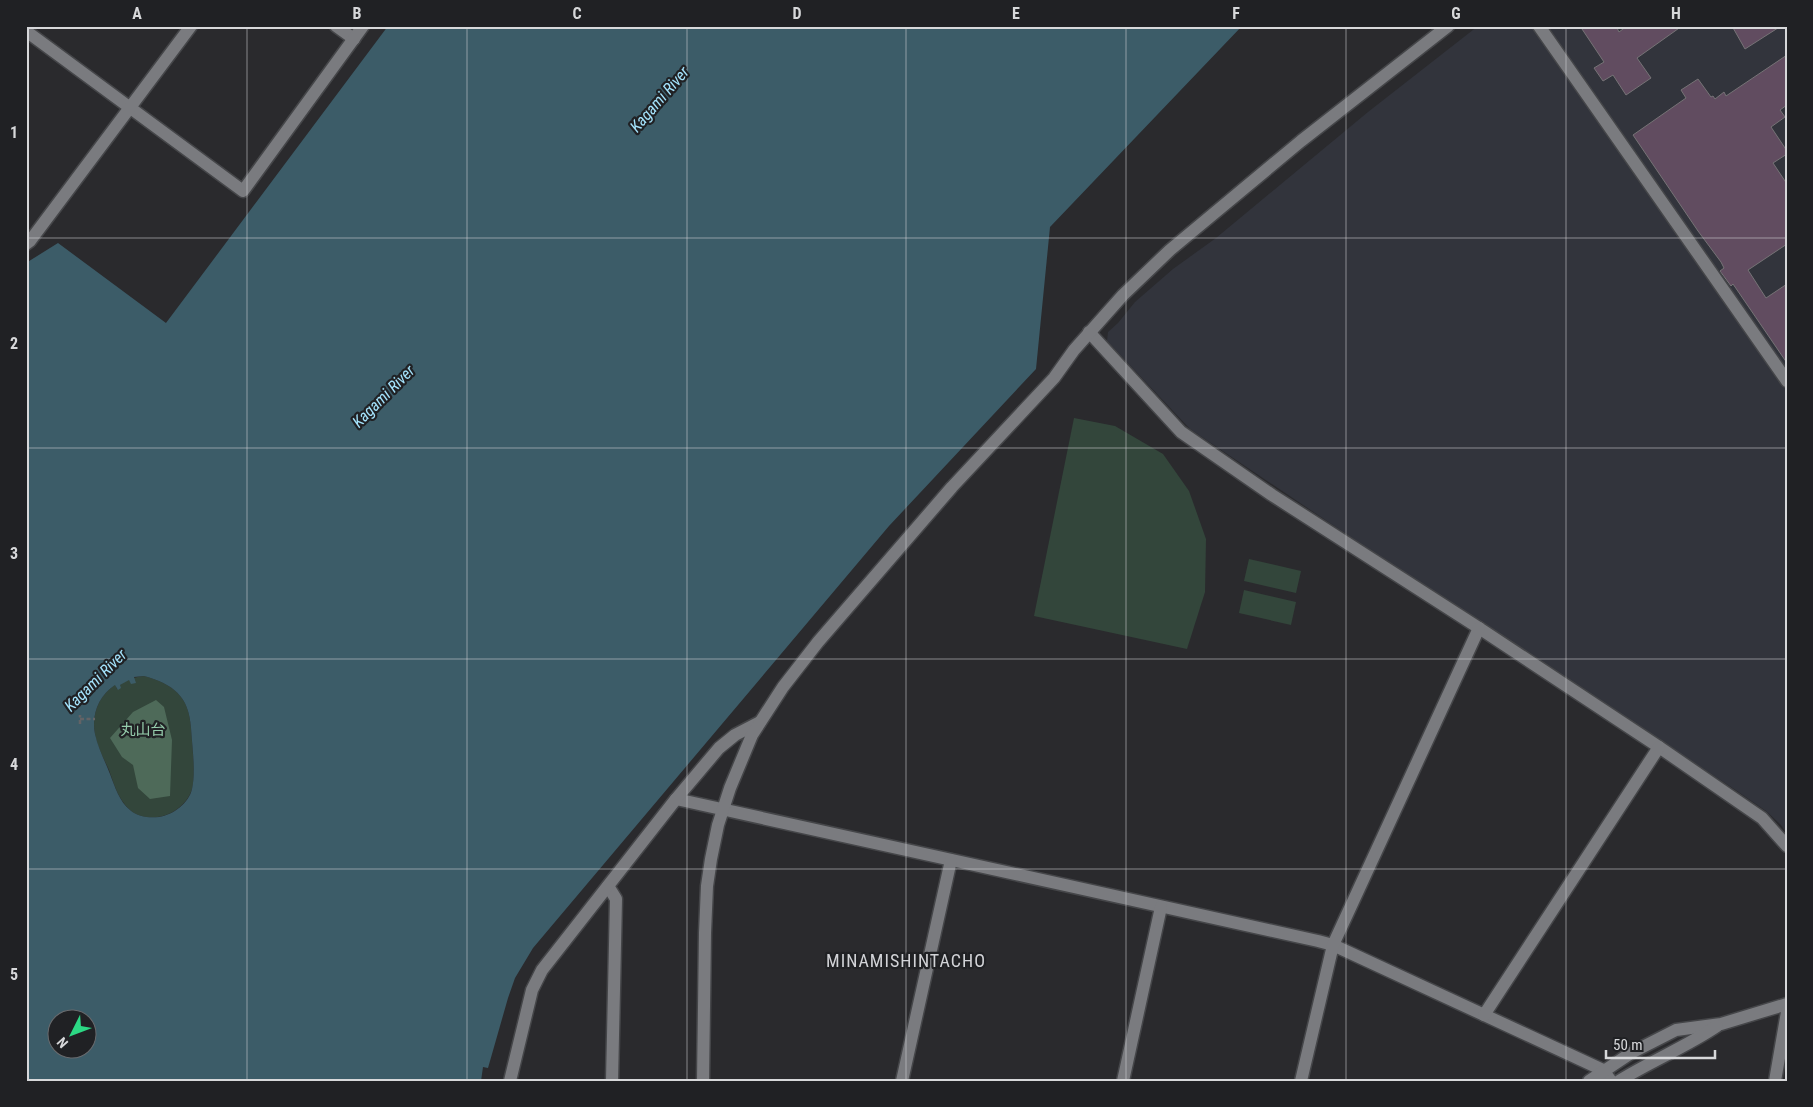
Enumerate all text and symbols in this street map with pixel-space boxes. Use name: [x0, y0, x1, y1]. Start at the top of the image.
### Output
text: A: [132, 4, 142, 23]
text: B: [353, 4, 362, 23]
text: C: [572, 4, 582, 23]
text: D: [792, 4, 802, 23]
text: E: [1012, 4, 1020, 23]
text: F: [1232, 4, 1240, 23]
text: G: [1451, 4, 1461, 23]
text: H: [1671, 4, 1681, 23]
water label: Kagami River: [626, 62, 694, 136]
text: 1: [10, 123, 18, 142]
text: 2: [10, 334, 18, 353]
water label: Kagami River: [348, 360, 419, 431]
text: 3: [10, 544, 18, 563]
water label: Kagami River: [60, 644, 131, 715]
park label: 丸山台: [120, 721, 166, 739]
text: 4: [10, 755, 18, 774]
district label: MINAMISHINTACHO: [826, 950, 986, 971]
text: 5: [10, 965, 18, 984]
north arrow: [48, 1010, 98, 1060]
scale bar: [1606, 1027, 1714, 1059]
text: N: [54, 1034, 71, 1051]
text: 50 m: [1613, 1036, 1643, 1054]

